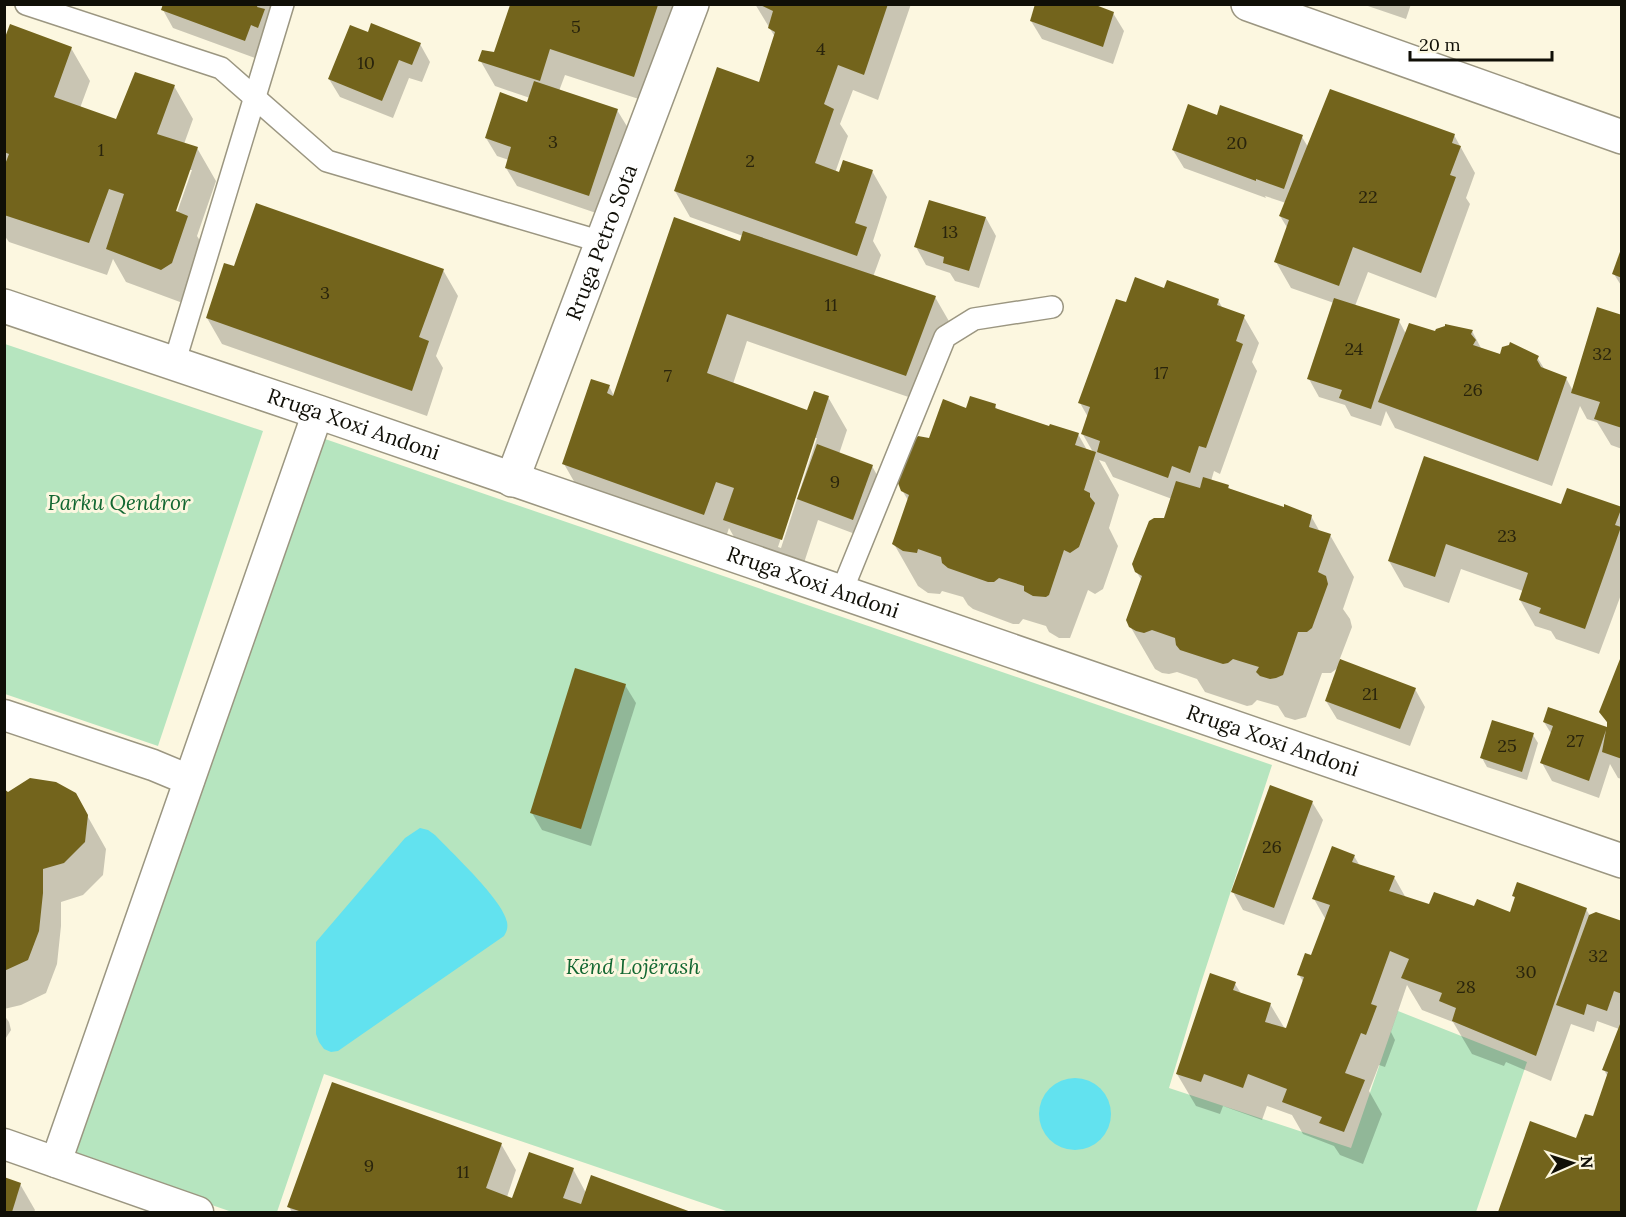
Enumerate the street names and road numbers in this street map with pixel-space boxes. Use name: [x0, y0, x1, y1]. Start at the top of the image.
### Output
street label: Rruga Petro Sota: [560, 160, 643, 324]
street label: Rruga Xoxi Andoni: [264, 382, 444, 466]
street label: Rruga Xoxi Andoni: [723, 540, 903, 624]
street label: Rruga Xoxi Andoni: [1183, 698, 1363, 782]

